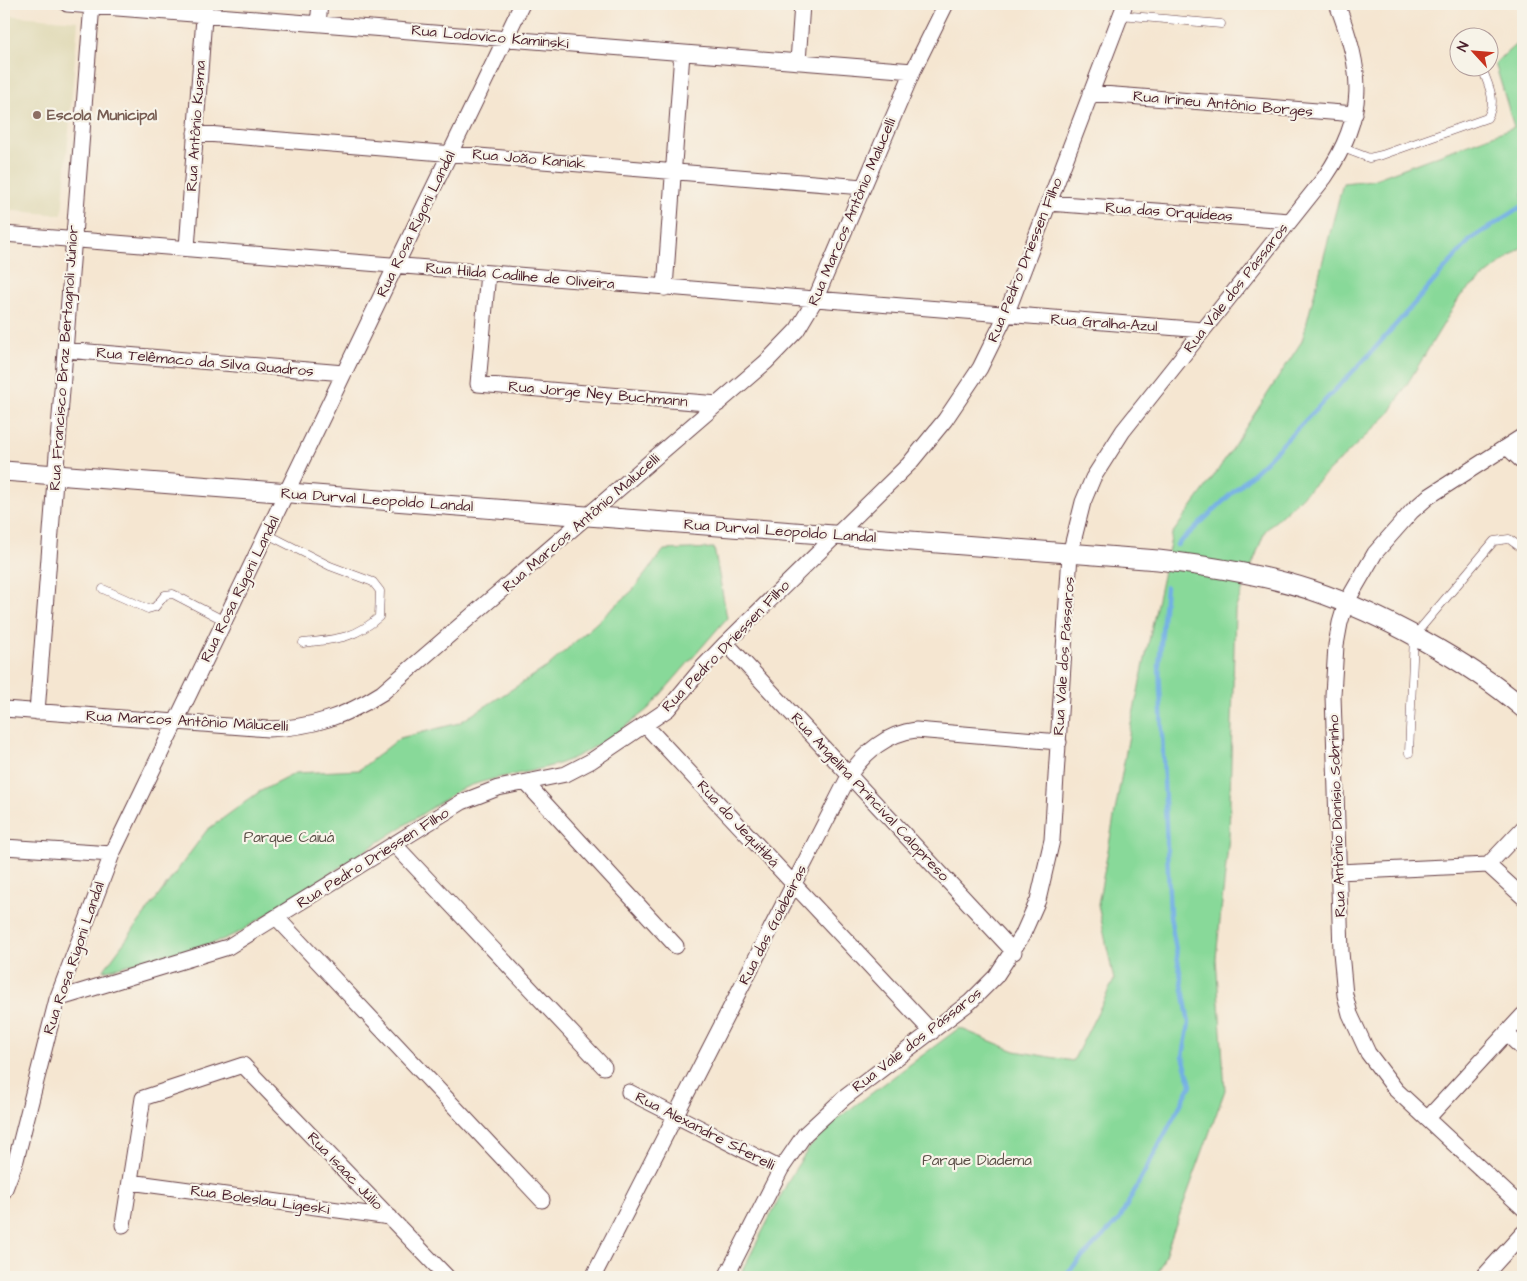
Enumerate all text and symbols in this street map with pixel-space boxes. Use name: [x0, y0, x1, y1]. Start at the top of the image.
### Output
street label: Rua Lodovico Kaminski: [410, 20, 570, 54]
north arrow: [1450, 28, 1500, 78]
text: N: [1452, 38, 1474, 55]
street label: Rua Antônio Kusma: [181, 59, 211, 192]
street label: Rua Irineu Antônio Borges: [1132, 86, 1314, 123]
place label: Escola Municipal: [47, 105, 158, 126]
marker: Escola Municipal: [31, 109, 43, 121]
street label: Rua Marcos Antônio Malucelli: [803, 114, 901, 309]
street label: Rua João Kaniak: [471, 144, 587, 174]
street label: Rua Rosa Rigoni Landal: [371, 147, 461, 301]
street label: Rua Pedro Driessen Filho: [982, 174, 1068, 346]
street label: Rua das Orquídeas: [1105, 197, 1234, 227]
street label: Rua Vale dos Pássaros: [1179, 218, 1294, 357]
street label: Rua Francisco Braz Bertagnoli Júnior: [44, 225, 85, 492]
street label: Rua Hilda Cadilhe de Oliveira: [425, 257, 616, 295]
street label: Rua Gralha-Azul: [1050, 309, 1158, 337]
street label: Rua Telêmaco da Silva Quadros: [95, 342, 315, 382]
street label: Rua Jorge Ney Buchmann: [507, 376, 689, 413]
street label: Rua Marcos Antônio Malucelli: [498, 448, 665, 597]
street label: Rua Durval Leopoldo Landal: [280, 483, 474, 517]
street label: Rua Rosa Rigoni Landal: [195, 512, 285, 666]
street label: Rua Durval Leopoldo Landal: [683, 514, 877, 548]
street label: Rua Pedro Driessen Filho: [657, 575, 795, 717]
street label: Rua Vale dos Pássaros: [1048, 575, 1080, 736]
street label: Rua Marcos Antônio Malucelli: [86, 705, 289, 737]
street label: Rua Angelina Princival Calopreso: [785, 708, 954, 887]
street label: Rua Antônio Dionísio Sobrinho: [1323, 714, 1351, 918]
street label: Rua do Jequitibá: [692, 776, 784, 872]
street label: Rua Pedro Driessen Filho: [293, 802, 454, 914]
park label: Parque Caiuá: [244, 827, 335, 848]
street label: Rua das Goiabeiras: [734, 861, 812, 988]
street label: Rua Rosa Rigoni Landal: [38, 879, 111, 1038]
street label: Rua Vale dos Pássaros: [848, 982, 987, 1097]
street label: Rua Alexandre Sferelli: [631, 1087, 779, 1176]
street label: Rua Isaac Júlio: [302, 1127, 388, 1215]
park label: Parque Diadema: [922, 1150, 1032, 1171]
street label: Rua Boleslau Ligeski: [189, 1180, 332, 1221]

